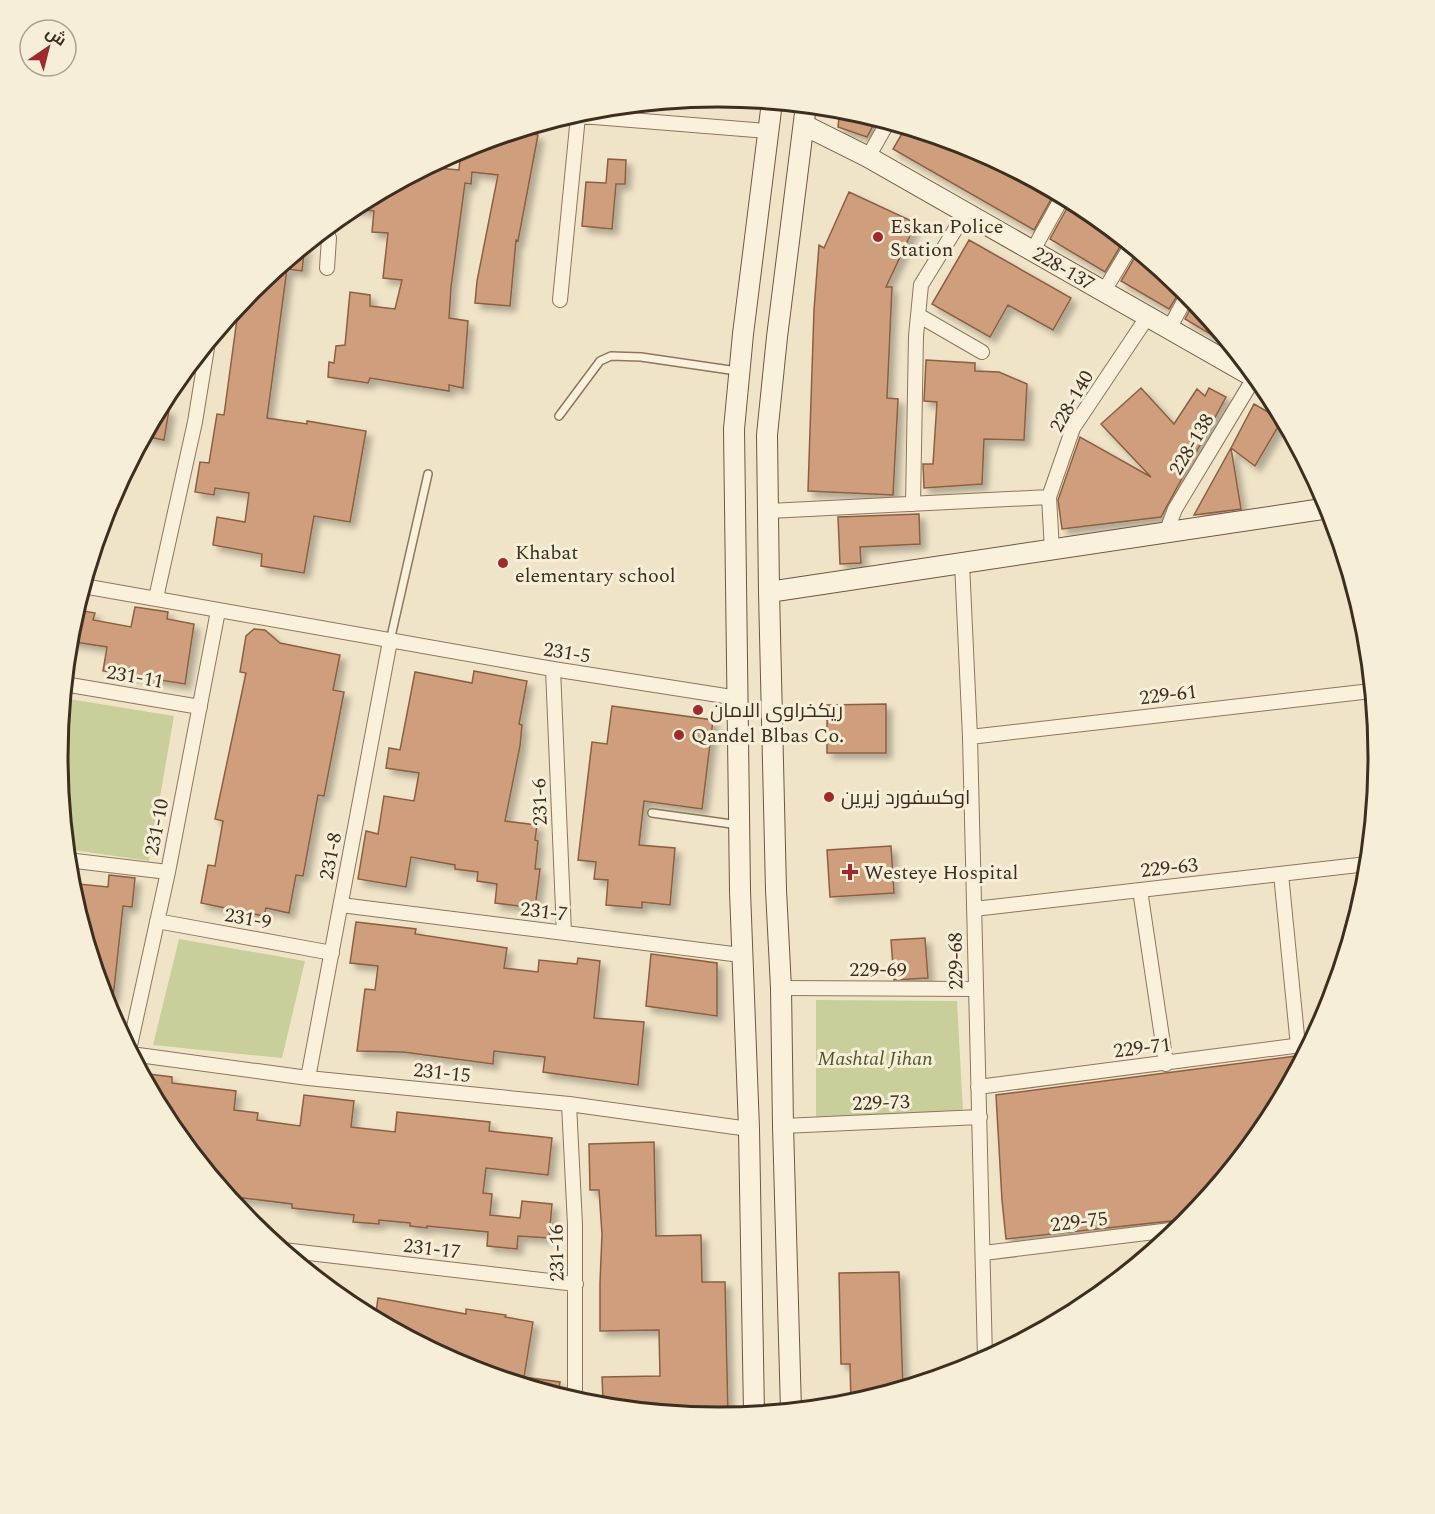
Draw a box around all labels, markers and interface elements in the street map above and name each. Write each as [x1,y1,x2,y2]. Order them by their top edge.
north arrow [18,18,78,78]
text: ش [41,21,71,52]
place label: Eskan Police Station [890,212,1004,265]
marker: Eskan Police Station [871,230,885,244]
street label: 228-137 [1027,239,1100,299]
street label: 228-140 [1042,365,1102,438]
street label: 228-138 [1162,408,1222,481]
place label: Khabat elementary school [515,538,676,591]
marker: Khabat elementary school [496,556,510,570]
street label: 231-5 [541,634,593,672]
street label: 231-11 [104,657,166,697]
street label: 229-61 [1138,677,1198,713]
place label: ريكخراوى الامان [710,696,843,726]
marker: ريكخراوى الامان [691,703,705,717]
place label: Qandel Blbas Co. [691,721,844,751]
marker: Qandel Blbas Co. [672,728,686,742]
street label: 231-6 [524,778,556,826]
place label: اوكسفورد زيرين [841,783,970,813]
marker: اوكسفورد زيرين [822,790,836,804]
street label: 231-10 [137,796,177,858]
street label: 231-8 [312,830,350,882]
street label: 229-63 [1139,850,1199,886]
place label: Westeye Hospital [864,858,1018,888]
marker: Westeye Hospital [841,863,859,881]
street label: 231-7 [518,894,569,930]
street label: 231-9 [222,900,274,938]
street label: 229-68 [941,932,971,990]
street label: 229-69 [849,955,907,985]
street label: 229-71 [1112,1030,1172,1066]
park label: Mashtal Jihan [817,1044,933,1074]
street label: 231-15 [412,1055,472,1091]
street label: 229-73 [852,1087,910,1119]
street label: 229-75 [1049,1204,1109,1240]
street label: 231-16 [542,1224,572,1282]
street label: 231-17 [402,1231,462,1267]

